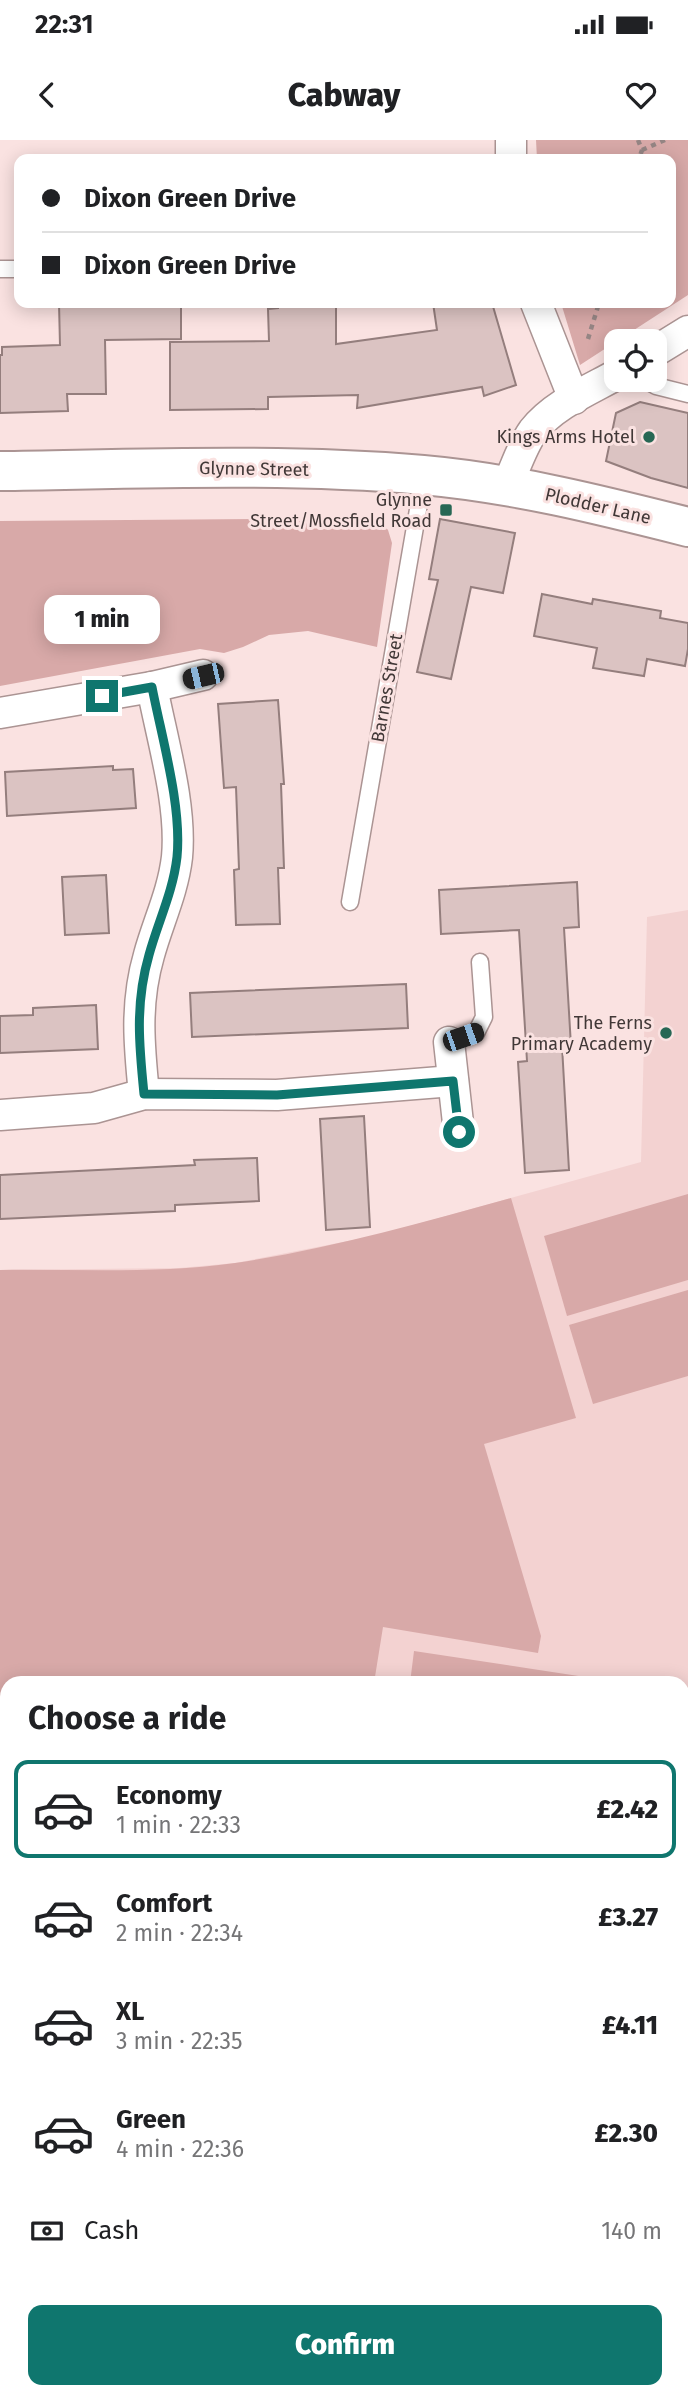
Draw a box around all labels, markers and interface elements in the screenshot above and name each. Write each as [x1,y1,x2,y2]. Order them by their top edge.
text: 22:31 [35,9,94,40]
icon: back [28,76,66,114]
text: Cabway [288,76,400,114]
icon: heart [622,76,660,114]
text: Dixon Green Drive [84,183,296,214]
text: Dixon Green Drive [84,250,296,281]
map controls [604,329,667,392]
button: locate [604,329,667,392]
place label: Kings Arms Hotel [496,426,635,448]
marker: Kings Arms Hotel [641,429,657,445]
street label: Glynne Street [199,457,310,481]
street label: Plodder Lane [543,483,653,529]
place label: Glynne Street/Mossfield Road [250,489,432,532]
marker: Glynne Street/Mossfield Road [438,502,454,518]
callout: 1 min [44,594,160,644]
text: 1 min [74,605,130,633]
street label: Barnes Street [367,631,407,744]
car [181,661,226,691]
route end [86,680,118,712]
place label: The Ferns Primary Academy [511,1012,652,1055]
car [440,1020,487,1054]
marker: The Ferns Primary Academy [658,1025,674,1041]
route start [443,1116,475,1148]
text: Choose a ride [28,1699,226,1737]
icon: car [32,1778,95,1841]
text: Economy [116,1780,222,1811]
text: £2.42 [596,1794,658,1825]
text: 1 min · 22:33 [116,1811,241,1839]
icon: car [32,1886,95,1949]
text: Comfort [116,1888,212,1919]
text: £3.27 [598,1902,658,1933]
text: 2 min · 22:34 [116,1919,243,1947]
icon: car [32,1994,95,2057]
text: XL [116,1996,144,2027]
text: £4.11 [602,2010,658,2041]
text: 3 min · 22:35 [116,2027,242,2055]
icon: car [32,2102,95,2165]
text: Green [116,2104,186,2135]
text: £2.30 [594,2118,658,2149]
text: 4 min · 22:36 [116,2135,244,2163]
icon: cash [28,2212,66,2250]
text: Cash [84,2215,140,2246]
text: 140 m [601,2217,662,2245]
button: Confirm [28,2305,662,2385]

